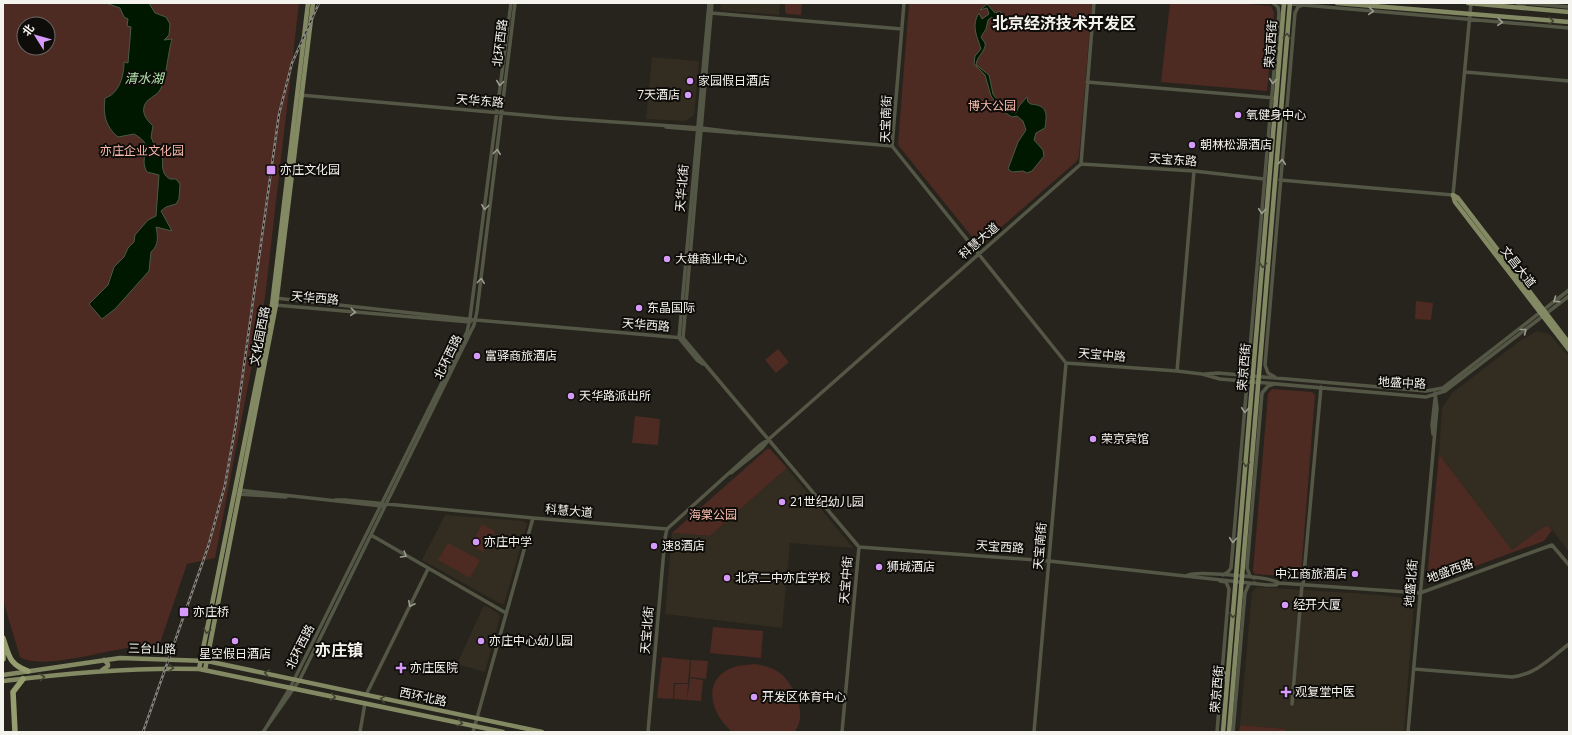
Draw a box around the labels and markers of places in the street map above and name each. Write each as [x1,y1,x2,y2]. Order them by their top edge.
place label: 家园假日酒店 [698,72,770,89]
marker: 家园假日酒店 [685,76,695,86]
place label: 7天酒店 [637,86,680,103]
marker: 7天酒店 [683,90,693,100]
place label: 氧健身中心 [1246,106,1306,123]
marker: 氧健身中心 [1233,110,1243,120]
place label: 朝林松源酒店 [1200,136,1272,153]
marker: 朝林松源酒店 [1187,140,1197,150]
place label: 亦庄文化园 [280,161,340,178]
marker: 亦庄文化园 [265,164,277,176]
place label: 大雄商业中心 [675,250,747,267]
marker: 大雄商业中心 [662,254,672,264]
place label: 东晶国际 [647,299,695,316]
marker: 东晶国际 [634,303,644,313]
place label: 富驿商旅酒店 [485,347,557,364]
marker: 富驿商旅酒店 [472,351,482,361]
place label: 天华路派出所 [579,387,651,404]
marker: 天华路派出所 [566,391,576,401]
place label: 荣京宾馆 [1101,430,1149,447]
marker: 荣京宾馆 [1088,434,1098,444]
place label: 21世纪幼儿园 [790,493,864,510]
marker: 21世纪幼儿园 [777,497,787,507]
place label: 亦庄中学 [484,533,532,550]
marker: 亦庄中学 [471,537,481,547]
place label: 速8酒店 [662,537,705,554]
marker: 速8酒店 [649,541,659,551]
place label: 狮城酒店 [887,558,935,575]
marker: 狮城酒店 [874,562,884,572]
place label: 中江商旅酒店 [1275,565,1347,582]
place label: 北京二中亦庄学校 [735,569,831,586]
marker: 中江商旅酒店 [1350,569,1360,579]
marker: 北京二中亦庄学校 [722,573,732,583]
place label: 经开大厦 [1293,596,1341,613]
marker: 经开大厦 [1280,600,1290,610]
place label: 亦庄桥 [193,603,229,620]
marker: 亦庄桥 [178,606,190,618]
place label: 亦庄中心幼儿园 [489,632,573,649]
marker: 星空假日酒店 [230,636,240,646]
marker: 亦庄中心幼儿园 [476,636,486,646]
place label: 星空假日酒店 [199,645,271,662]
place label: 亦庄医院 [410,659,458,676]
marker: 亦庄医院 [395,662,407,674]
place label: 观复堂中医 [1295,683,1355,700]
marker: 观复堂中医 [1280,686,1292,698]
place label: 开发区体育中心 [762,688,846,705]
marker: 开发区体育中心 [749,692,759,702]

